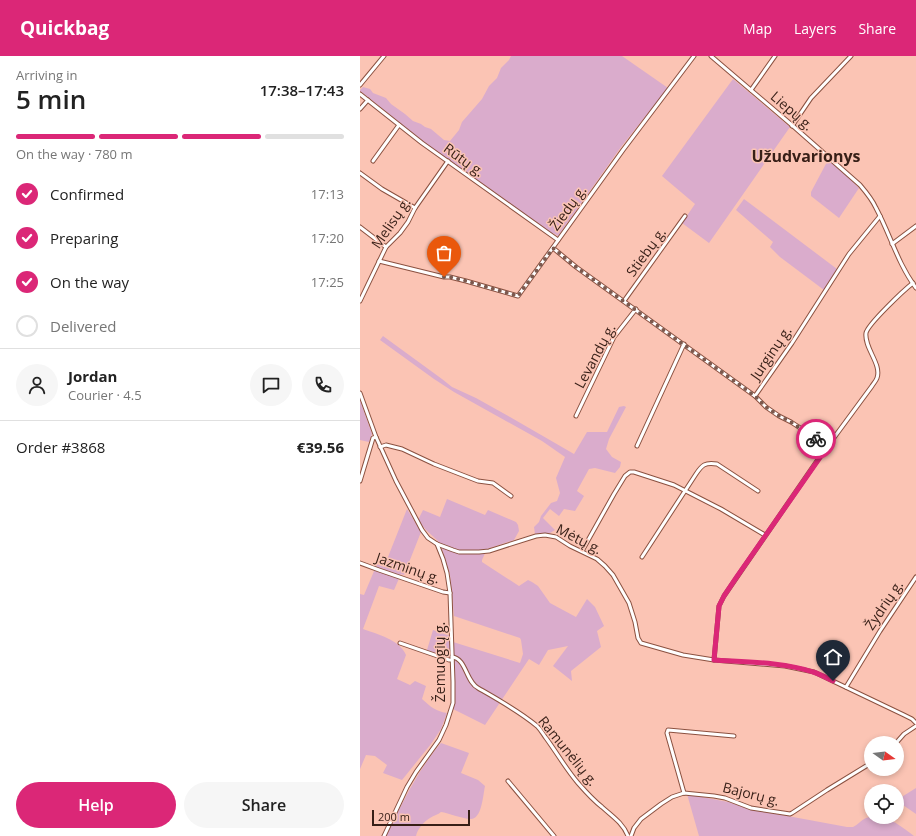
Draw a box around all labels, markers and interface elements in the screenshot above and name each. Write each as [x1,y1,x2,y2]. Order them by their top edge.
text: Quickbag [20,15,109,41]
text: Map [743,19,772,38]
text: Layers [794,19,836,38]
text: Share [858,19,896,38]
text: Arriving in [16,66,78,84]
text: 17:38–17:43 [260,80,344,100]
text: 5 min [16,81,86,117]
street label: Liepų g. [767,87,818,134]
street label: Rūtų g. [440,138,488,181]
text: On the way · 780 m [16,145,132,163]
district label: Užudvarionys [752,145,861,167]
street label: Žiedų g. [545,181,590,234]
icon: check [16,183,38,205]
text: Confirmed [50,184,124,204]
text: 17:13 [311,185,344,203]
street label: Melisų g. [367,193,415,252]
street label: Stiebų g. [621,223,670,280]
icon: check [16,227,38,249]
text: Preparing [50,228,118,248]
text: 17:20 [311,229,344,247]
pin [427,236,461,277]
icon: bag [433,242,455,264]
icon: check [16,271,38,293]
text: On the way [50,272,129,292]
text: 17:25 [311,273,344,291]
text: Delivered [50,316,117,336]
street label: Levandų g. [570,320,620,391]
street label: Jurginų g. [744,322,796,385]
button: person [16,364,58,406]
button: chat [250,364,292,406]
button: phone [302,364,344,406]
text: Jordan [68,366,117,386]
text: Courier · 4.5 [68,386,142,404]
courier [796,419,836,459]
icon: bike [805,428,827,450]
text: Order #3868 [16,437,105,457]
text: €39.56 [297,437,344,457]
street label: Mėtų g. [553,519,605,558]
street label: Jazminų g. [372,547,443,587]
street label: Žydrių g. [860,576,907,633]
street label: Žemuogių g. [430,622,449,702]
pin [816,640,850,681]
icon: home [822,646,844,668]
street label: Ramunėlių g. [534,712,603,790]
north arrow [864,736,904,776]
map controls [864,736,904,824]
street label: Bajorų g. [721,777,782,810]
button: Help [16,782,176,828]
button: Share [184,782,344,828]
button: locate [864,784,904,824]
scale bar [372,808,470,827]
text: 200 m [378,809,410,824]

